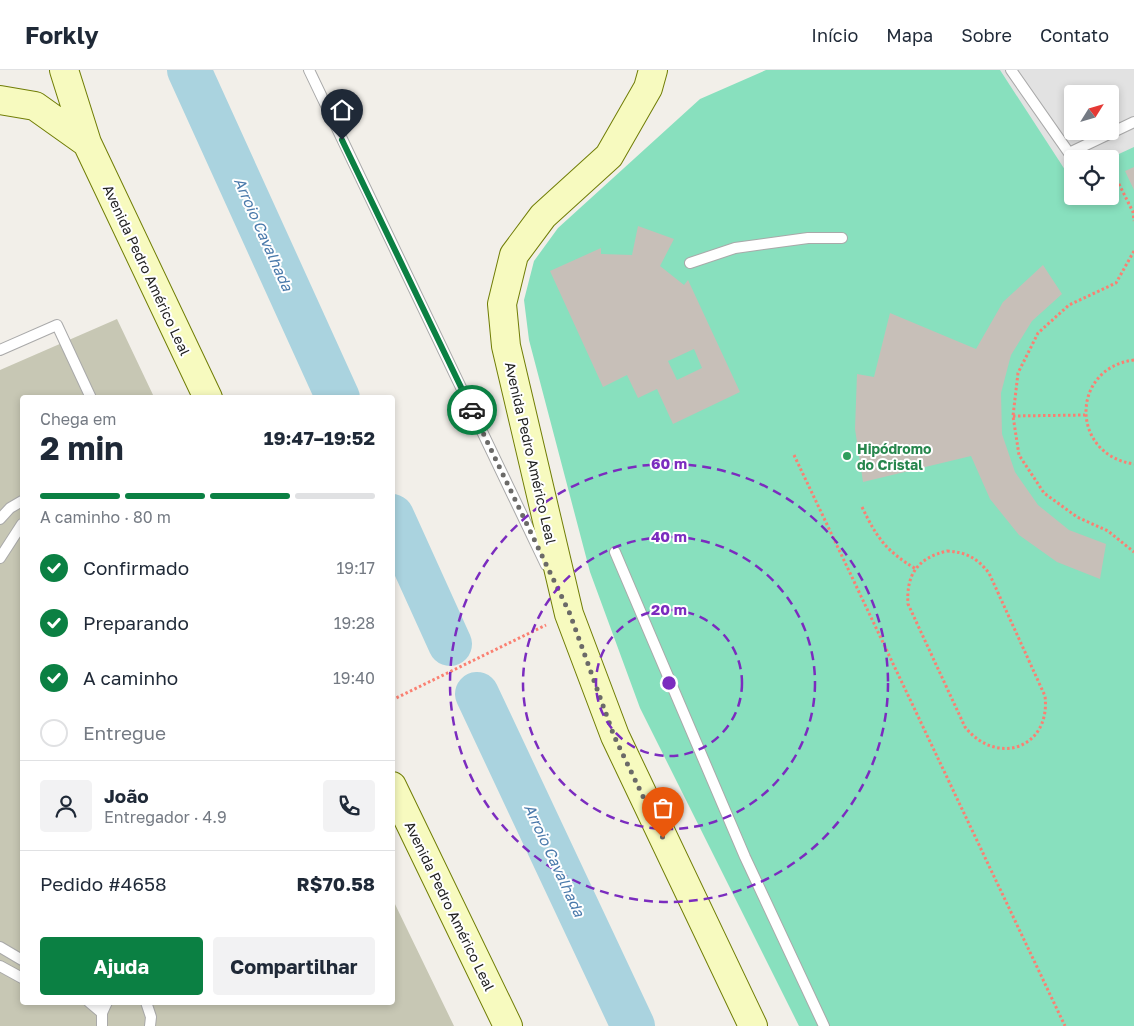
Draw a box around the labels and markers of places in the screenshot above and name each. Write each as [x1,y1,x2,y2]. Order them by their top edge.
pin [321,89,363,140]
place label: Hipódromo do Cristal [857,440,931,473]
marker: Hipódromo do Cristal [841,450,853,462]
centre of rings [660,674,678,692]
pin [642,787,684,838]

